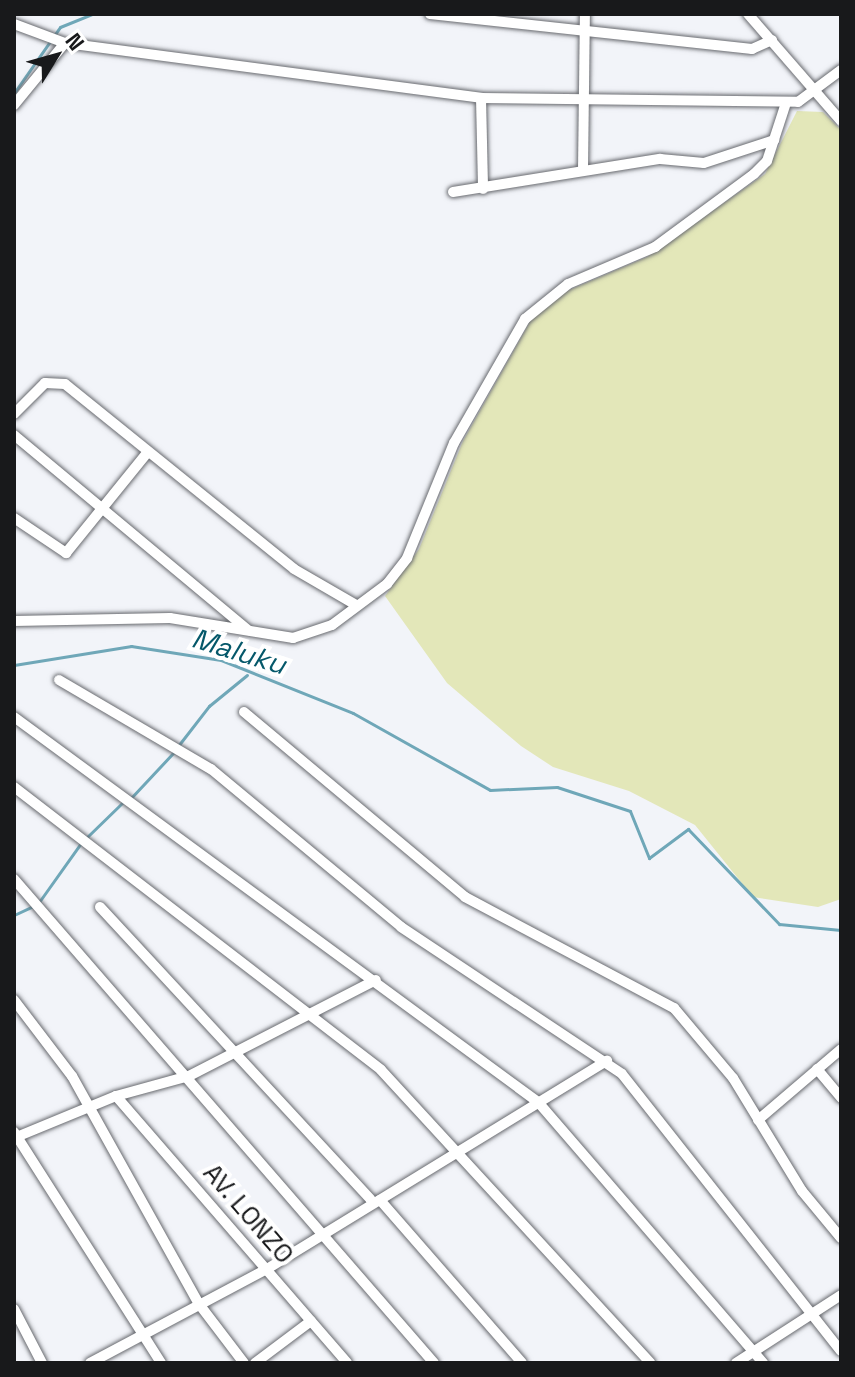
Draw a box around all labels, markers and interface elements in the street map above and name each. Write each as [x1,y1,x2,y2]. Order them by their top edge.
north arrow [16,16,96,96]
text: N [60,27,91,56]
water label: Maluku [188,621,290,681]
street label: AV. LONZO [196,1157,300,1271]

